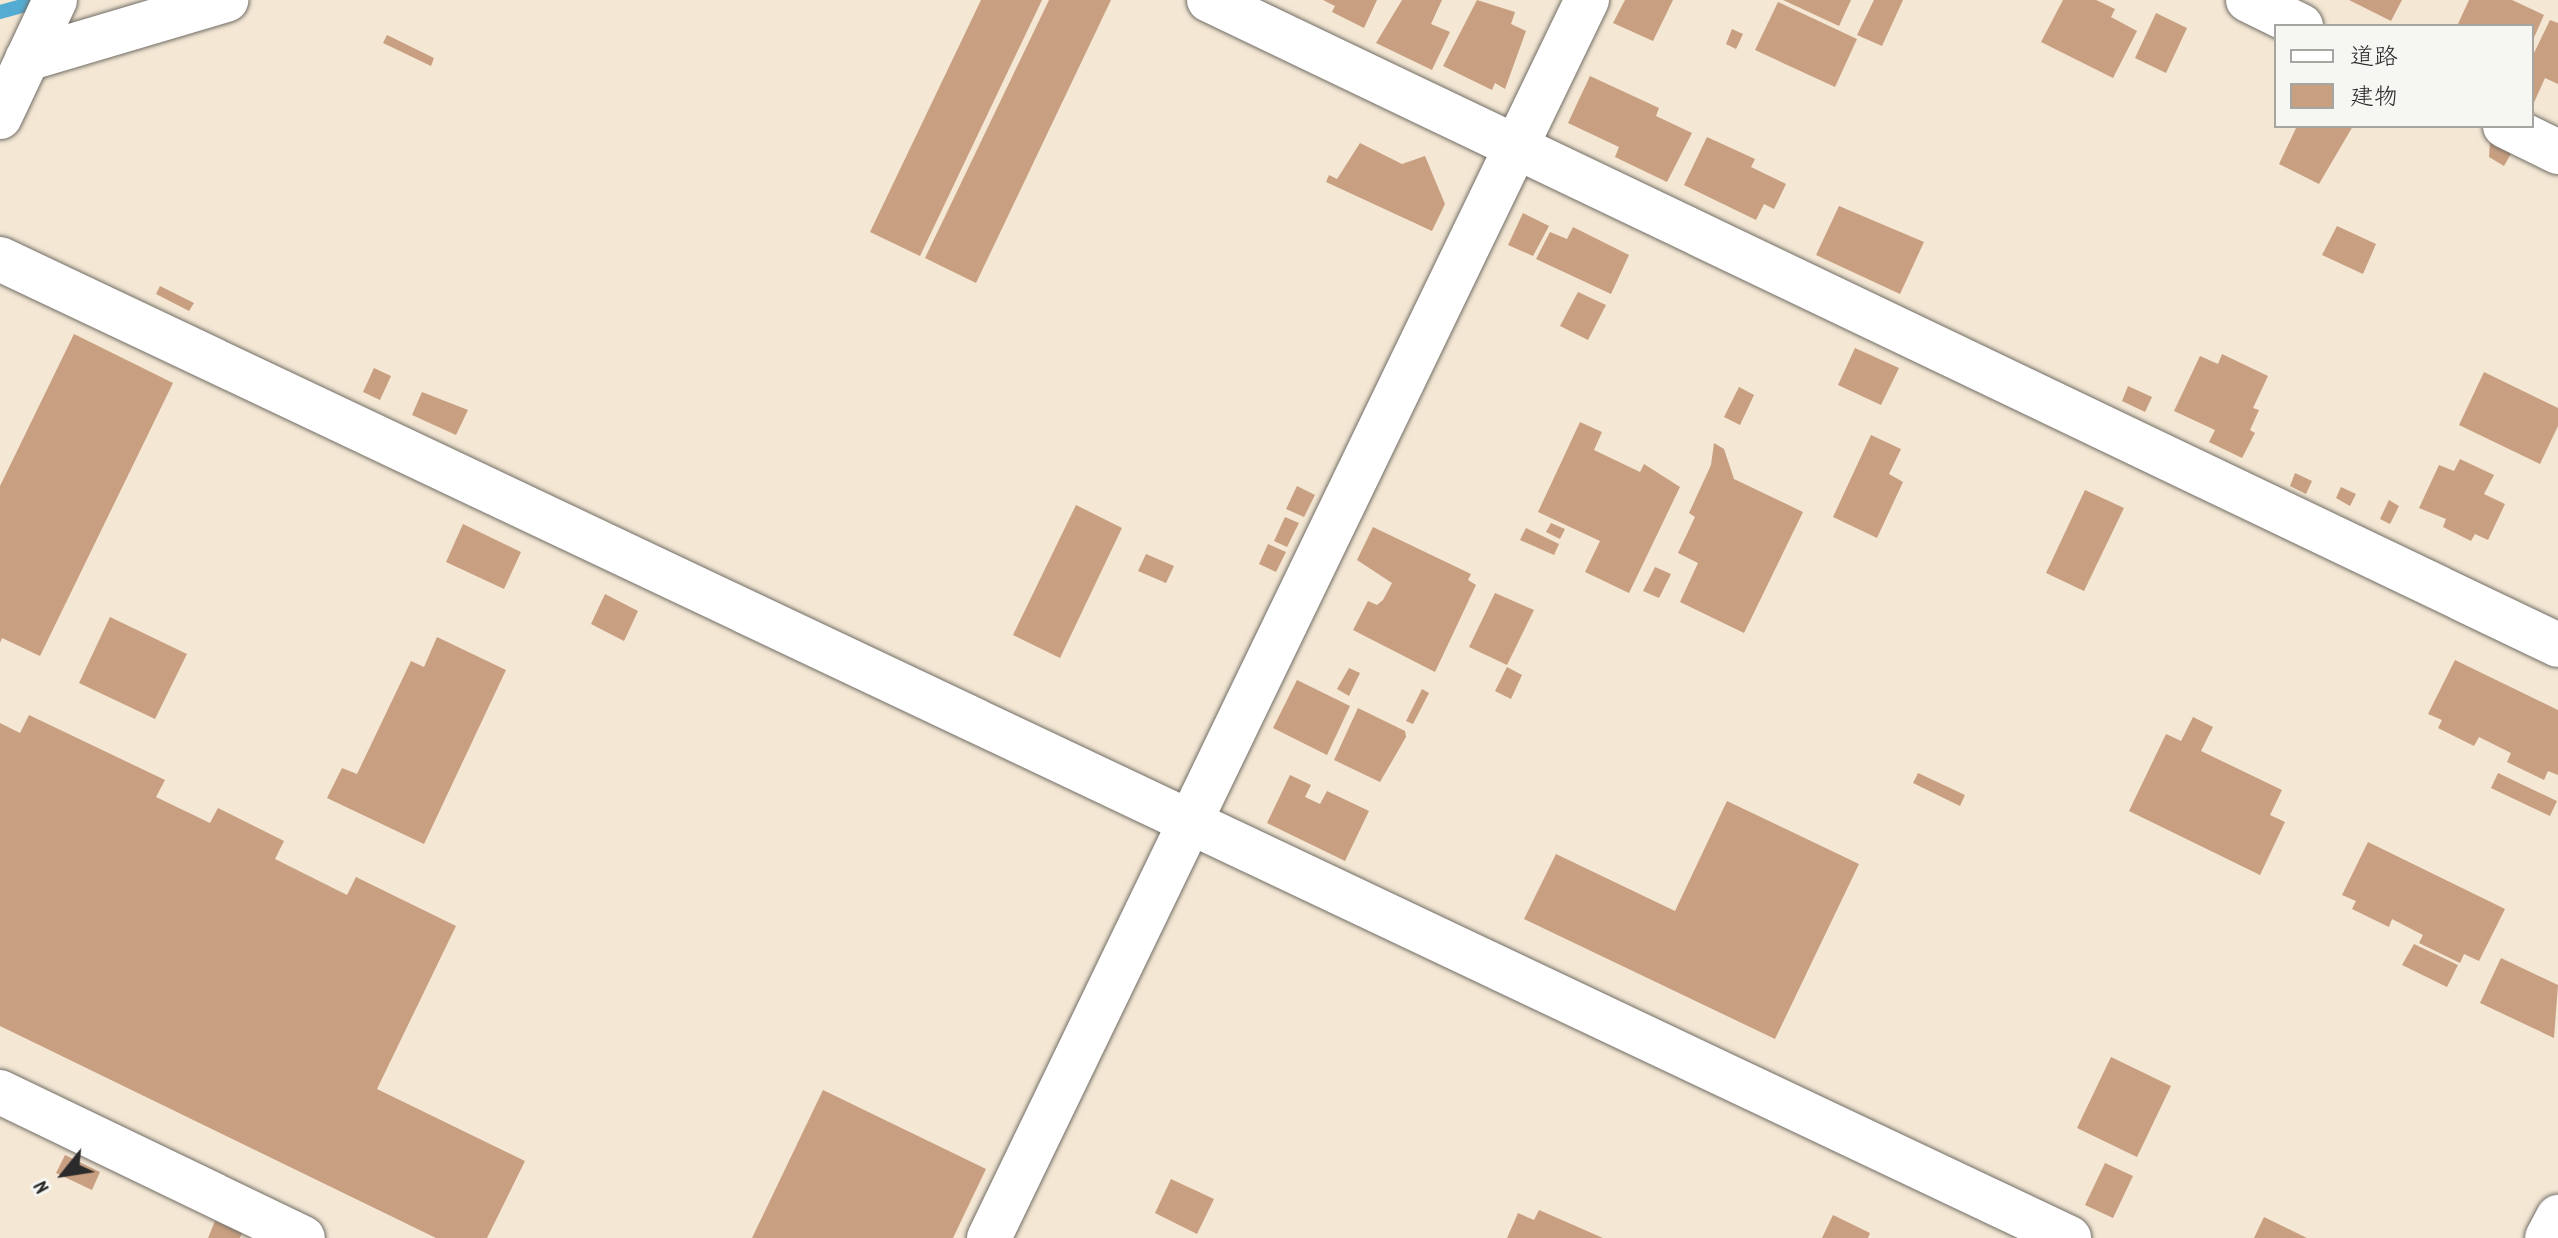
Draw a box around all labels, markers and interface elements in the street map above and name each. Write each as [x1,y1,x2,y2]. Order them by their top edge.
legend [2274,24,2534,128]
text: 道路 [2350,42,2398,76]
text: 建物 [2350,82,2398,116]
north arrow [24,1134,104,1214]
text: N [27,1174,59,1199]

